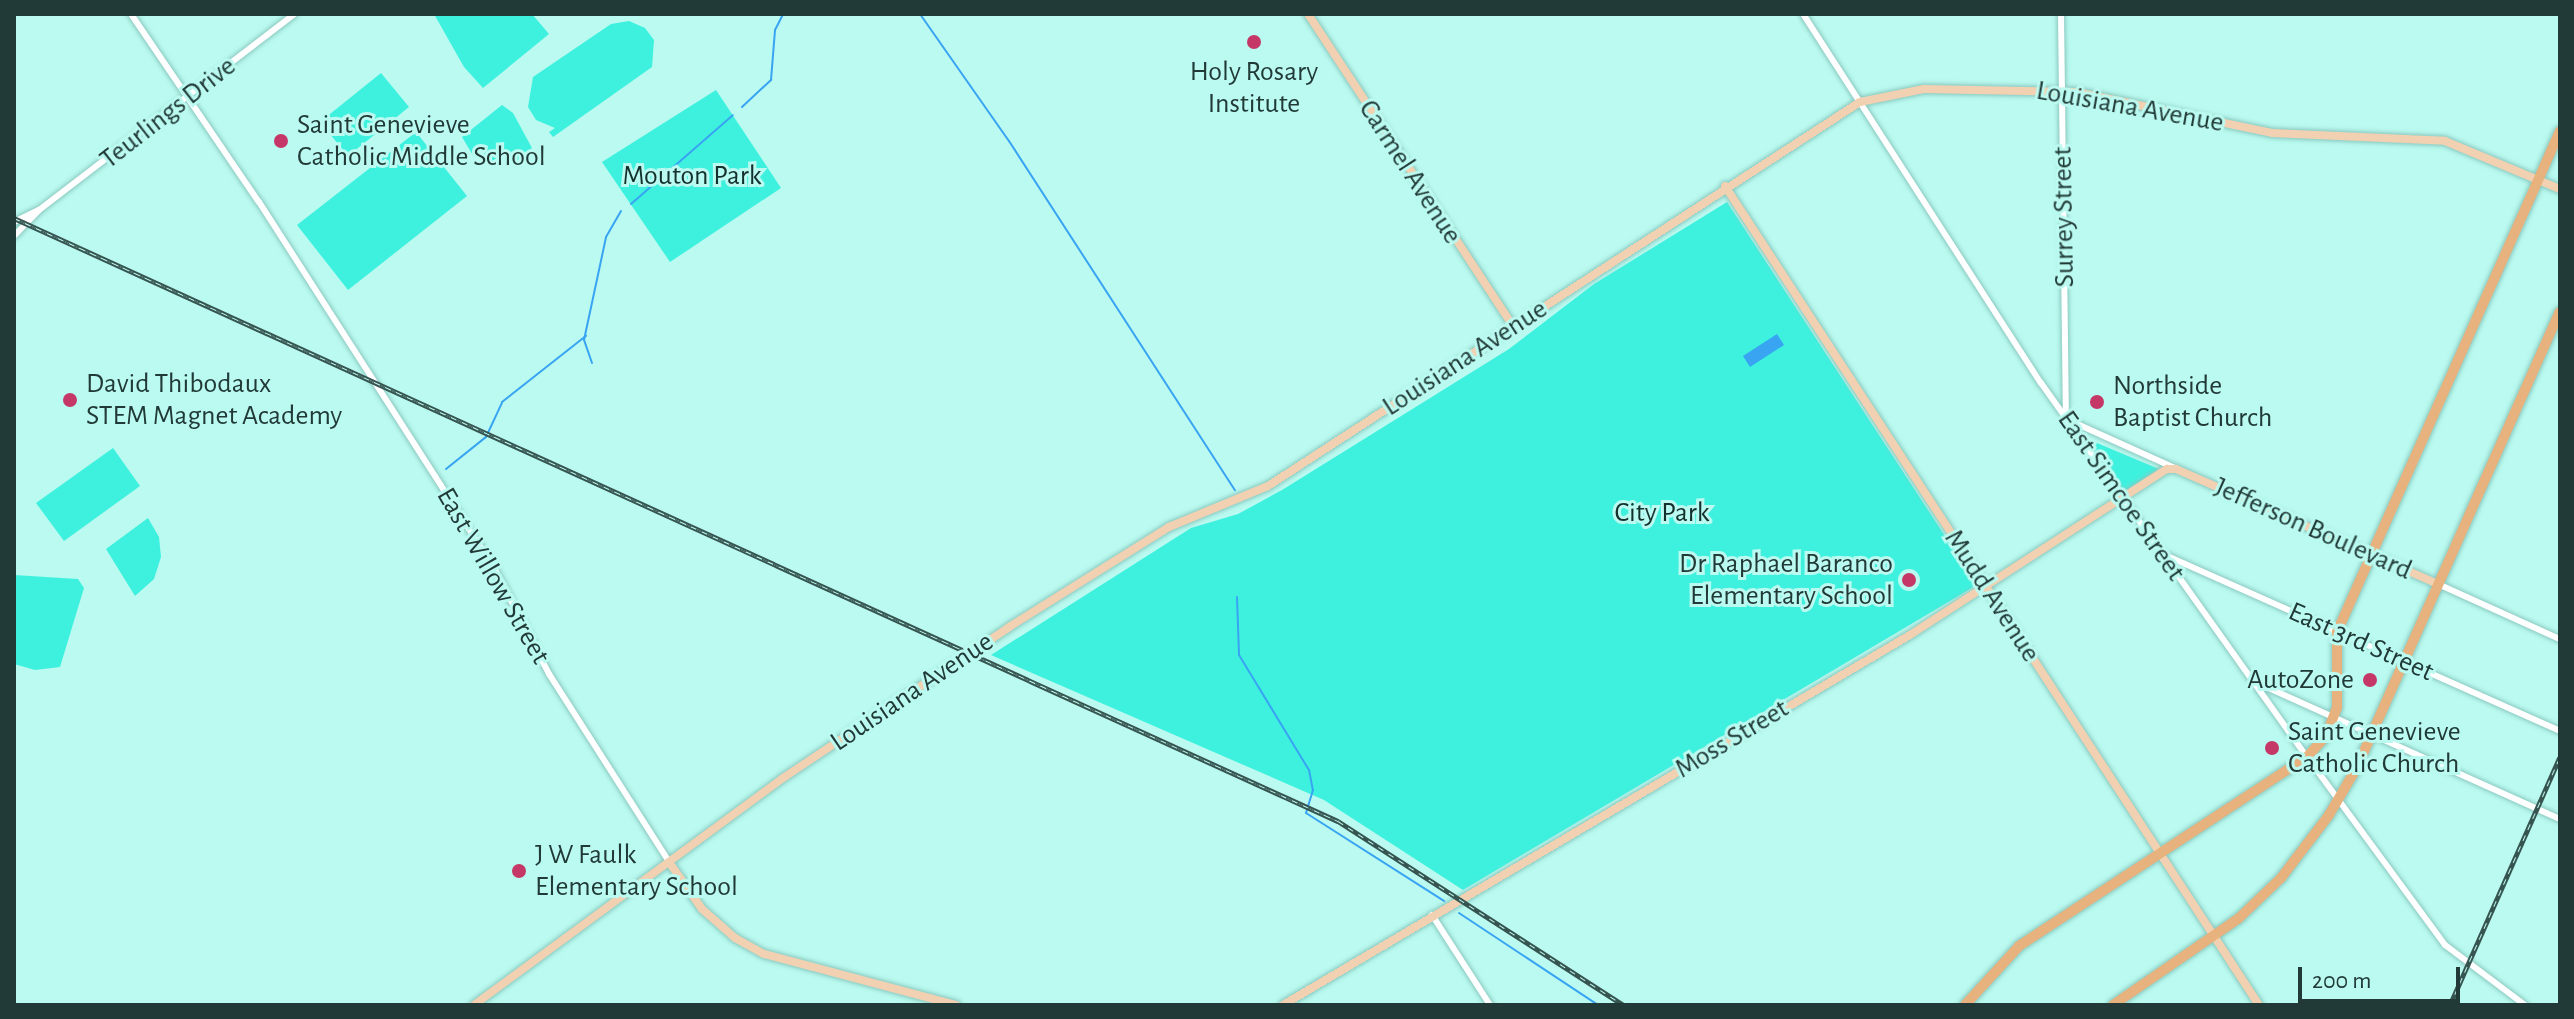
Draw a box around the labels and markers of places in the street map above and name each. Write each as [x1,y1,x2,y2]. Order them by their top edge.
marker: Holy Rosary Institute [1245,33,1263,51]
place label: Holy Rosary Institute [1190,55,1318,121]
place label: Saint Genevieve Catholic Middle School [297,108,546,174]
marker: Saint Genevieve Catholic Middle School [272,132,290,150]
place label: David Thibodaux STEM Magnet Academy [86,367,342,433]
place label: Northside Baptist Church [2113,369,2272,435]
marker: David Thibodaux STEM Magnet Academy [61,391,79,409]
marker: Northside Baptist Church [2088,393,2106,411]
place label: Dr Raphael Baranco Elementary School [1679,547,1893,613]
marker: Dr Raphael Baranco Elementary School [1900,571,1918,589]
place label: AutoZone [2247,663,2354,697]
marker: AutoZone [2361,671,2379,689]
place label: Saint Genevieve Catholic Church [2288,715,2461,781]
marker: Saint Genevieve Catholic Church [2263,739,2281,757]
place label: J W Faulk Elementary School [535,838,738,904]
marker: J W Faulk Elementary School [510,862,528,880]

